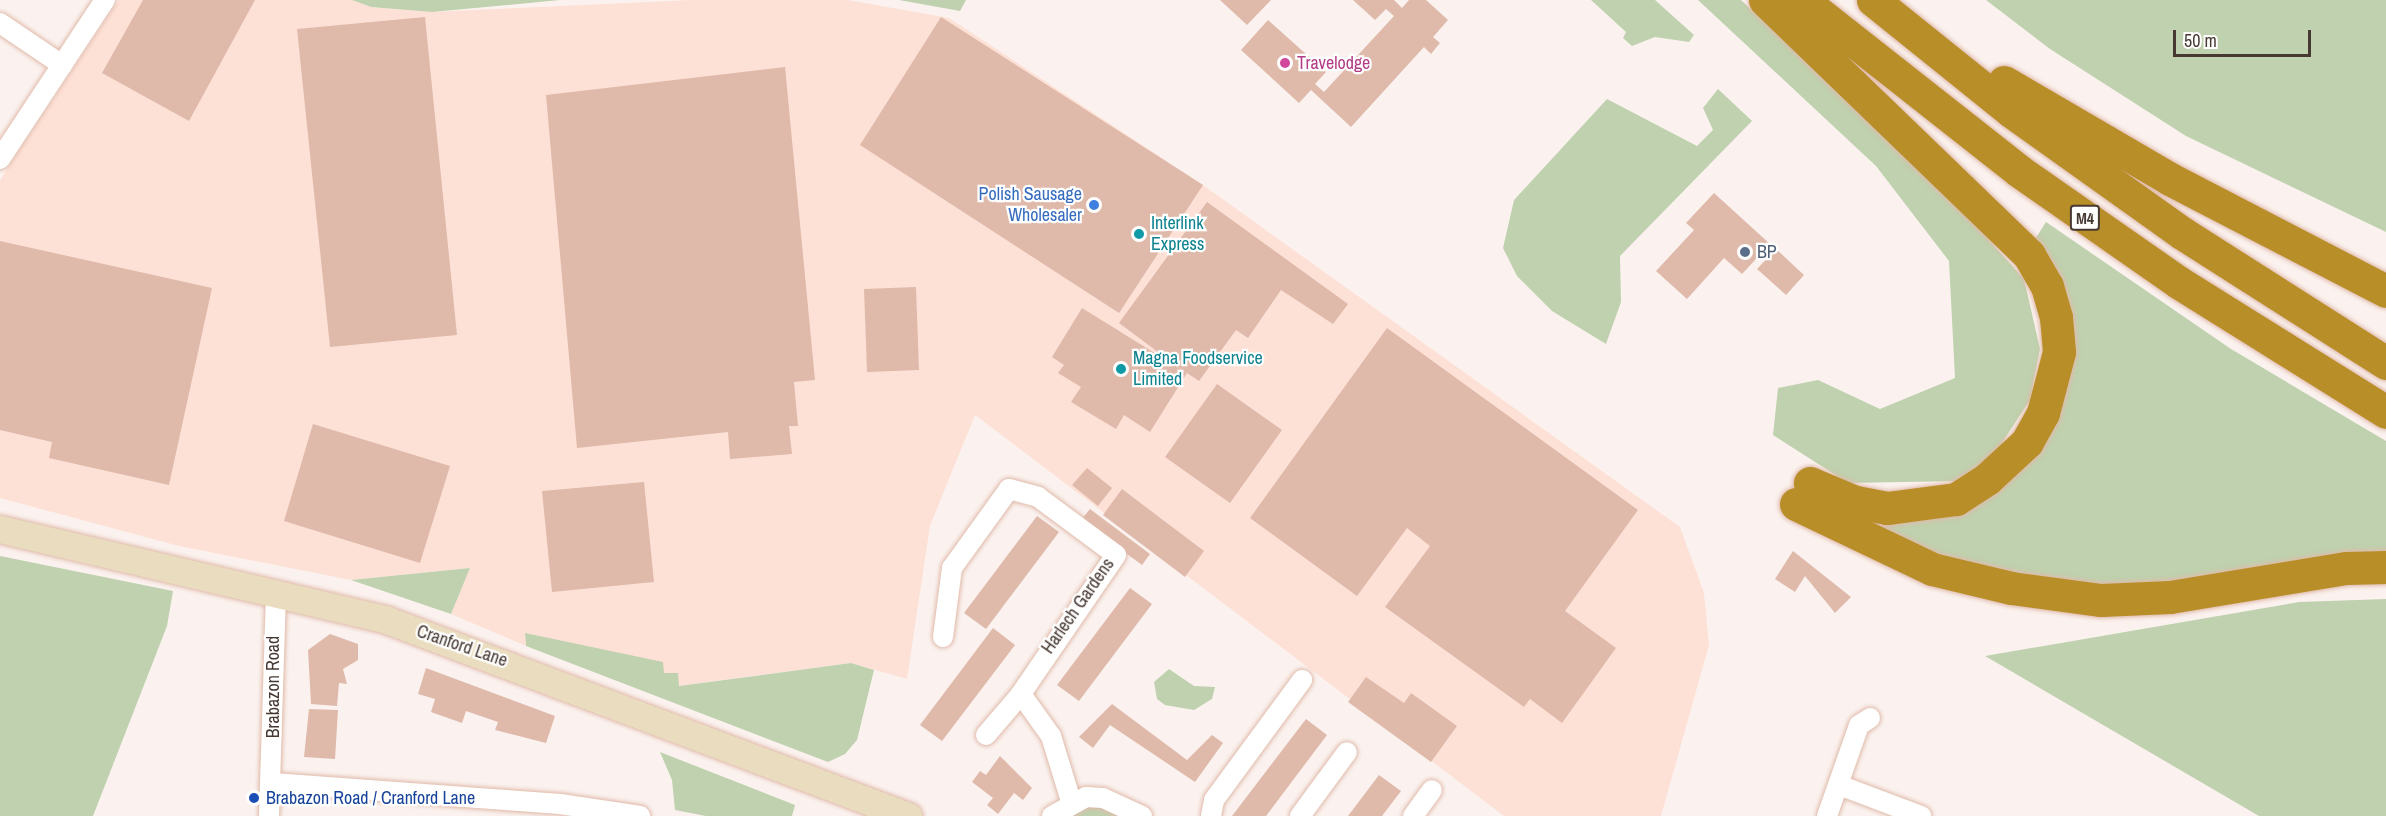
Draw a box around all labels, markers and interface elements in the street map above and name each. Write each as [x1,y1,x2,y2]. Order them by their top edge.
scale bar [2176,18,2314,56]
text: 50 m [2184,28,2217,53]
place label: Travelodge [1297,52,1370,74]
marker: Travelodge [1278,56,1292,70]
place label: Polish Sausage Wholesaler [979,184,1082,226]
marker: Polish Sausage Wholesaler [1087,198,1101,212]
road number: M4 [2068,205,2102,231]
place label: Interlink Express [1151,213,1204,256]
marker: Interlink Express [1132,227,1146,241]
place label: BP [1757,241,1777,263]
marker: BP [1738,245,1752,259]
place label: Magna Foodservice Limited [1133,348,1263,391]
marker: Magna Foodservice Limited [1114,362,1128,376]
street label: Harlech Gardens [1037,554,1119,658]
street label: Cranford Lane [414,620,510,672]
street label: Brabazon Road [262,636,284,738]
place label: Brabazon Road / Cranford Lane [266,787,475,809]
marker: Brabazon Road / Cranford Lane [247,791,261,805]

